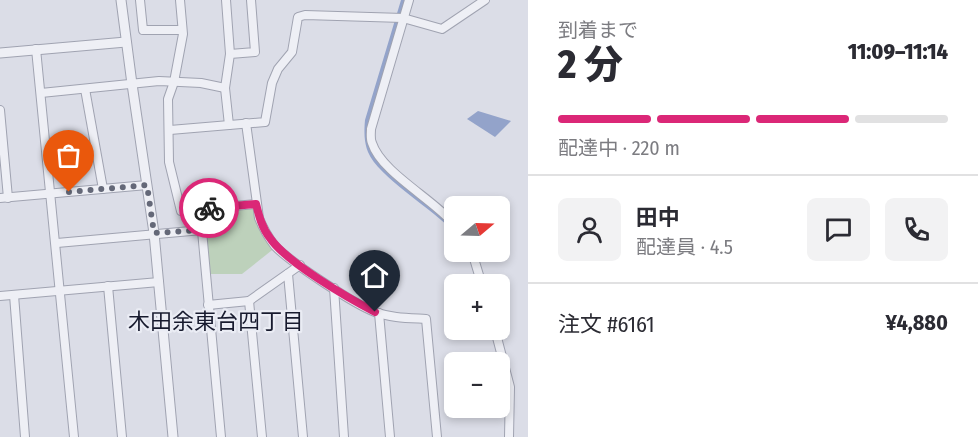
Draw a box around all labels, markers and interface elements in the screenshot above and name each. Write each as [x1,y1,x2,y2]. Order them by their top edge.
text: 到着まで [558,18,638,42]
text: 11:09–11:14 [848,38,948,65]
text: 2 分 [558,42,623,88]
pin [43,130,94,192]
text: 配達中 · 220 m [558,136,680,160]
icon: bag [52,139,85,172]
courier [179,178,239,238]
icon: bike [193,192,226,225]
north arrow [444,196,510,262]
map controls [444,196,510,418]
button: person [558,198,621,261]
button: chat [807,198,870,261]
button: phone [885,198,948,261]
text: 田中 [636,204,680,231]
text: 配達員 · 4.5 [636,235,733,259]
pin [349,250,400,312]
icon: home [358,259,391,292]
button: + [444,274,510,340]
district label: 木田余東台四丁目 [128,308,304,335]
text: ¥4,880 [886,309,948,336]
text: 注文 #6161 [558,311,655,338]
button: − [444,352,510,418]

